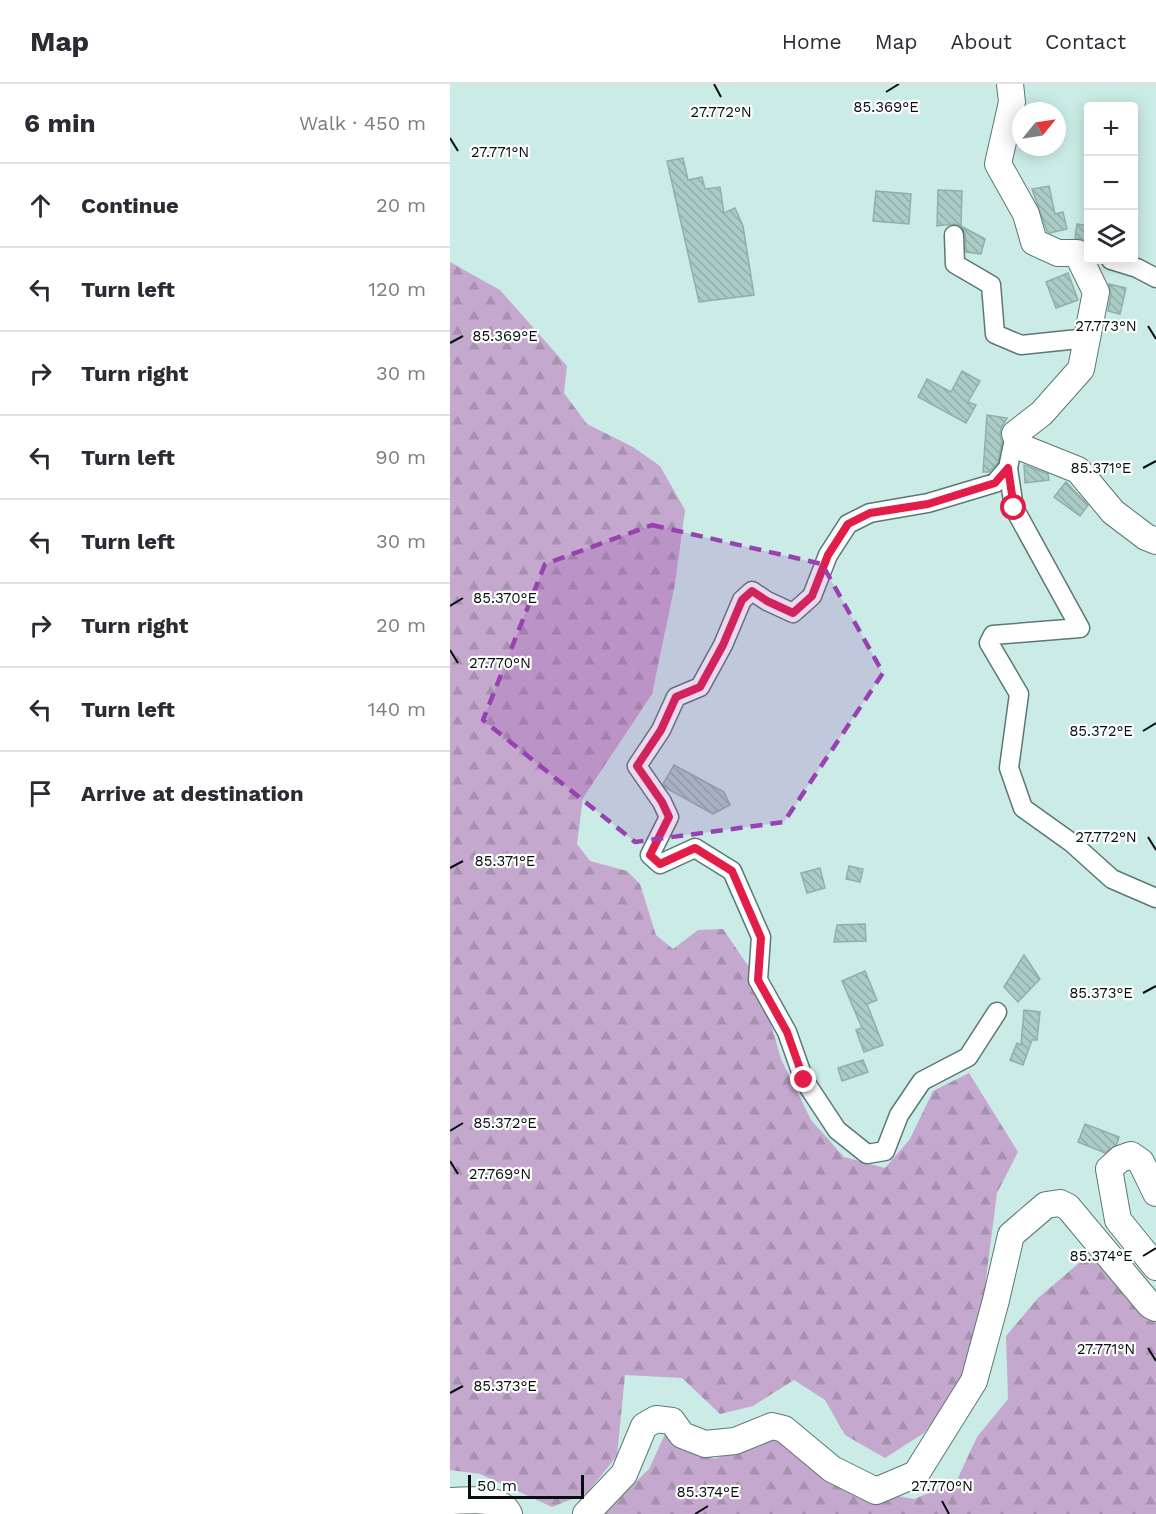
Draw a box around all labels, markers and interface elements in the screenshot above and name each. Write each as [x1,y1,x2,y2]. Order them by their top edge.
text: Map [30,25,89,58]
text: Home [782,29,842,54]
text: Map [875,29,918,54]
text: About [951,29,1012,54]
text: Contact [1045,29,1126,54]
text: 85.369°E [853,98,919,116]
north arrow [1012,102,1066,156]
map controls [1084,102,1138,264]
button: + [1084,102,1138,156]
text: 27.772°N [690,103,752,121]
text: 6 min [24,108,96,138]
text: Walk · 450 m [299,111,426,135]
text: 27.771°N [471,143,529,161]
button: − [1084,156,1138,210]
icon: ahead [24,189,57,222]
text: Continue [81,193,179,218]
text: 20 m [376,193,426,217]
button: layers [1084,210,1138,264]
icon: left [24,273,57,306]
text: Turn left [81,277,175,302]
text: 120 m [368,277,426,301]
text: 27.773°N [1075,317,1137,335]
text: 85.369°E [472,327,538,345]
icon: right [24,357,57,390]
text: Turn right [81,361,188,386]
text: 30 m [376,361,426,385]
icon: left [24,441,57,474]
text: Turn left [81,445,175,470]
text: 90 m [375,445,426,469]
text: 85.371°E [1071,459,1131,477]
route start [1000,494,1026,520]
icon: left [24,525,57,558]
text: Turn left [81,529,175,554]
text: 30 m [376,529,426,553]
text: 85.370°E [473,589,537,607]
icon: right [24,609,57,642]
text: Turn right [81,613,188,638]
text: 20 m [376,613,426,637]
text: 27.770°N [469,654,531,672]
icon: left [24,693,57,726]
text: Turn left [81,697,175,722]
text: 140 m [368,697,426,721]
text: 85.372°E [1069,722,1133,740]
icon: arrive [24,777,57,810]
text: Arrive at destination [81,781,304,806]
text: 27.772°N [1075,828,1137,846]
text: 85.371°E [475,852,535,870]
text: 85.373°E [1069,984,1133,1002]
route end [790,1066,816,1092]
text: 85.372°E [473,1114,537,1132]
text: 27.769°N [469,1165,531,1183]
text: 85.374°E [1069,1247,1133,1265]
text: 27.771°N [1077,1340,1135,1358]
text: 85.373°E [473,1377,537,1395]
scale bar [468,1472,584,1500]
text: 50 m [477,1476,517,1495]
text: 27.770°N [911,1477,973,1495]
text: 85.374°E [676,1483,740,1501]

